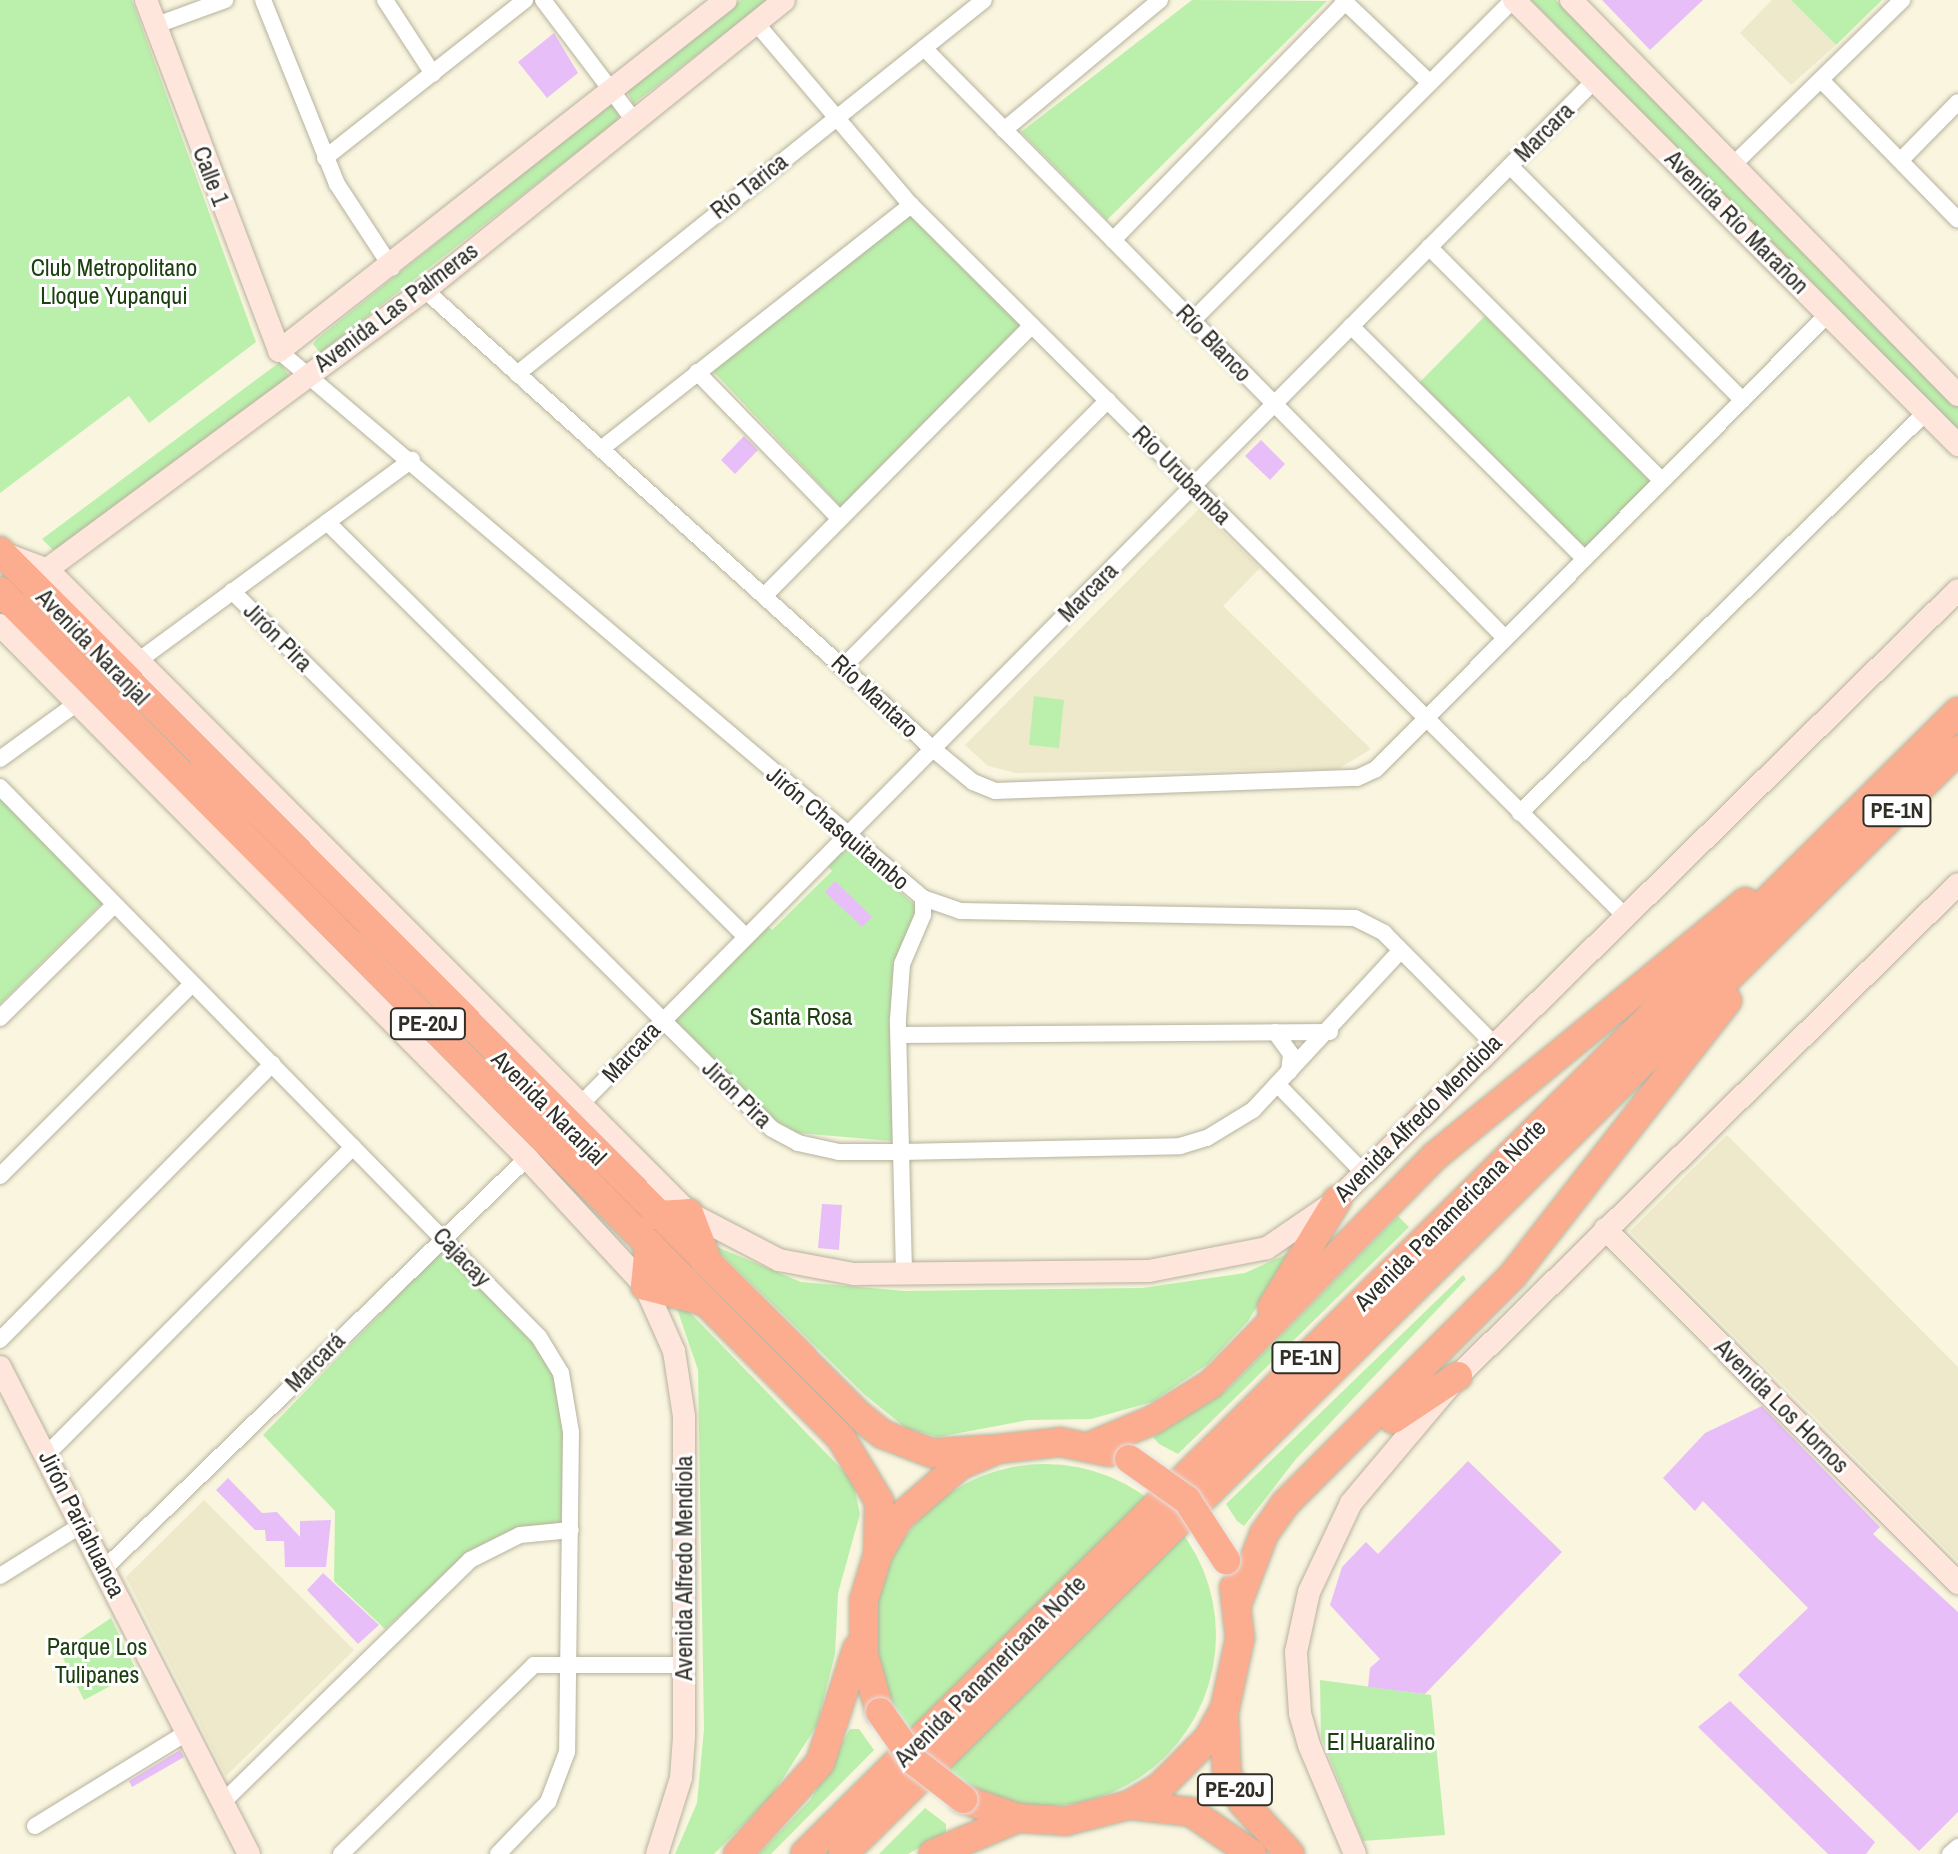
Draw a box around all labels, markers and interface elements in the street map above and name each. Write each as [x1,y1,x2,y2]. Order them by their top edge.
street label: Marcara [1508,96,1580,168]
street label: Calle 1 [187,142,235,210]
street label: Avenida Río Marañon [1659,144,1815,300]
street label: Río Tarica [705,147,793,225]
street label: Avenida Las Palmeras [308,236,484,378]
park label: Club Metropolitano Lloque Yupanqui [31,254,197,310]
street label: Río Blanco [1170,298,1258,388]
street label: Río Urubamba [1127,420,1237,530]
street label: Marcara [1052,556,1124,628]
street label: Avenida Naranjal [30,583,156,711]
street label: Jirón Pira [238,597,318,677]
street label: Río Mantaro [826,649,924,743]
street label: Jirón Chasquitambo [761,760,915,896]
road number: PE-1N [1861,793,1933,829]
park label: Santa Rosa [750,1003,852,1031]
road number: PE-20J [388,1006,468,1042]
street label: Marcara [596,1016,666,1088]
street label: Avenida Alfredo Mendiola [1328,1028,1508,1208]
street label: Avenida Naranjal [486,1045,612,1171]
street label: Jirón Pira [696,1054,778,1134]
street label: Avenida Panamericana Norte [1348,1113,1552,1317]
street label: Cajacay [427,1221,497,1293]
street label: Marcará [279,1326,351,1398]
street label: Avenida Los Hornos [1709,1333,1855,1479]
road number: PE-1N [1270,1340,1342,1376]
street label: Jirón Pariahuanca [33,1446,131,1602]
street label: Avenida Alfredo Mendiola [670,1455,698,1681]
street label: Avenida Panamericana Norte [888,1569,1092,1773]
park label: Parque Los Tulipanes [47,1633,147,1689]
park label: El Huaralino [1327,1728,1435,1756]
road number: PE-20J [1195,1772,1275,1808]

